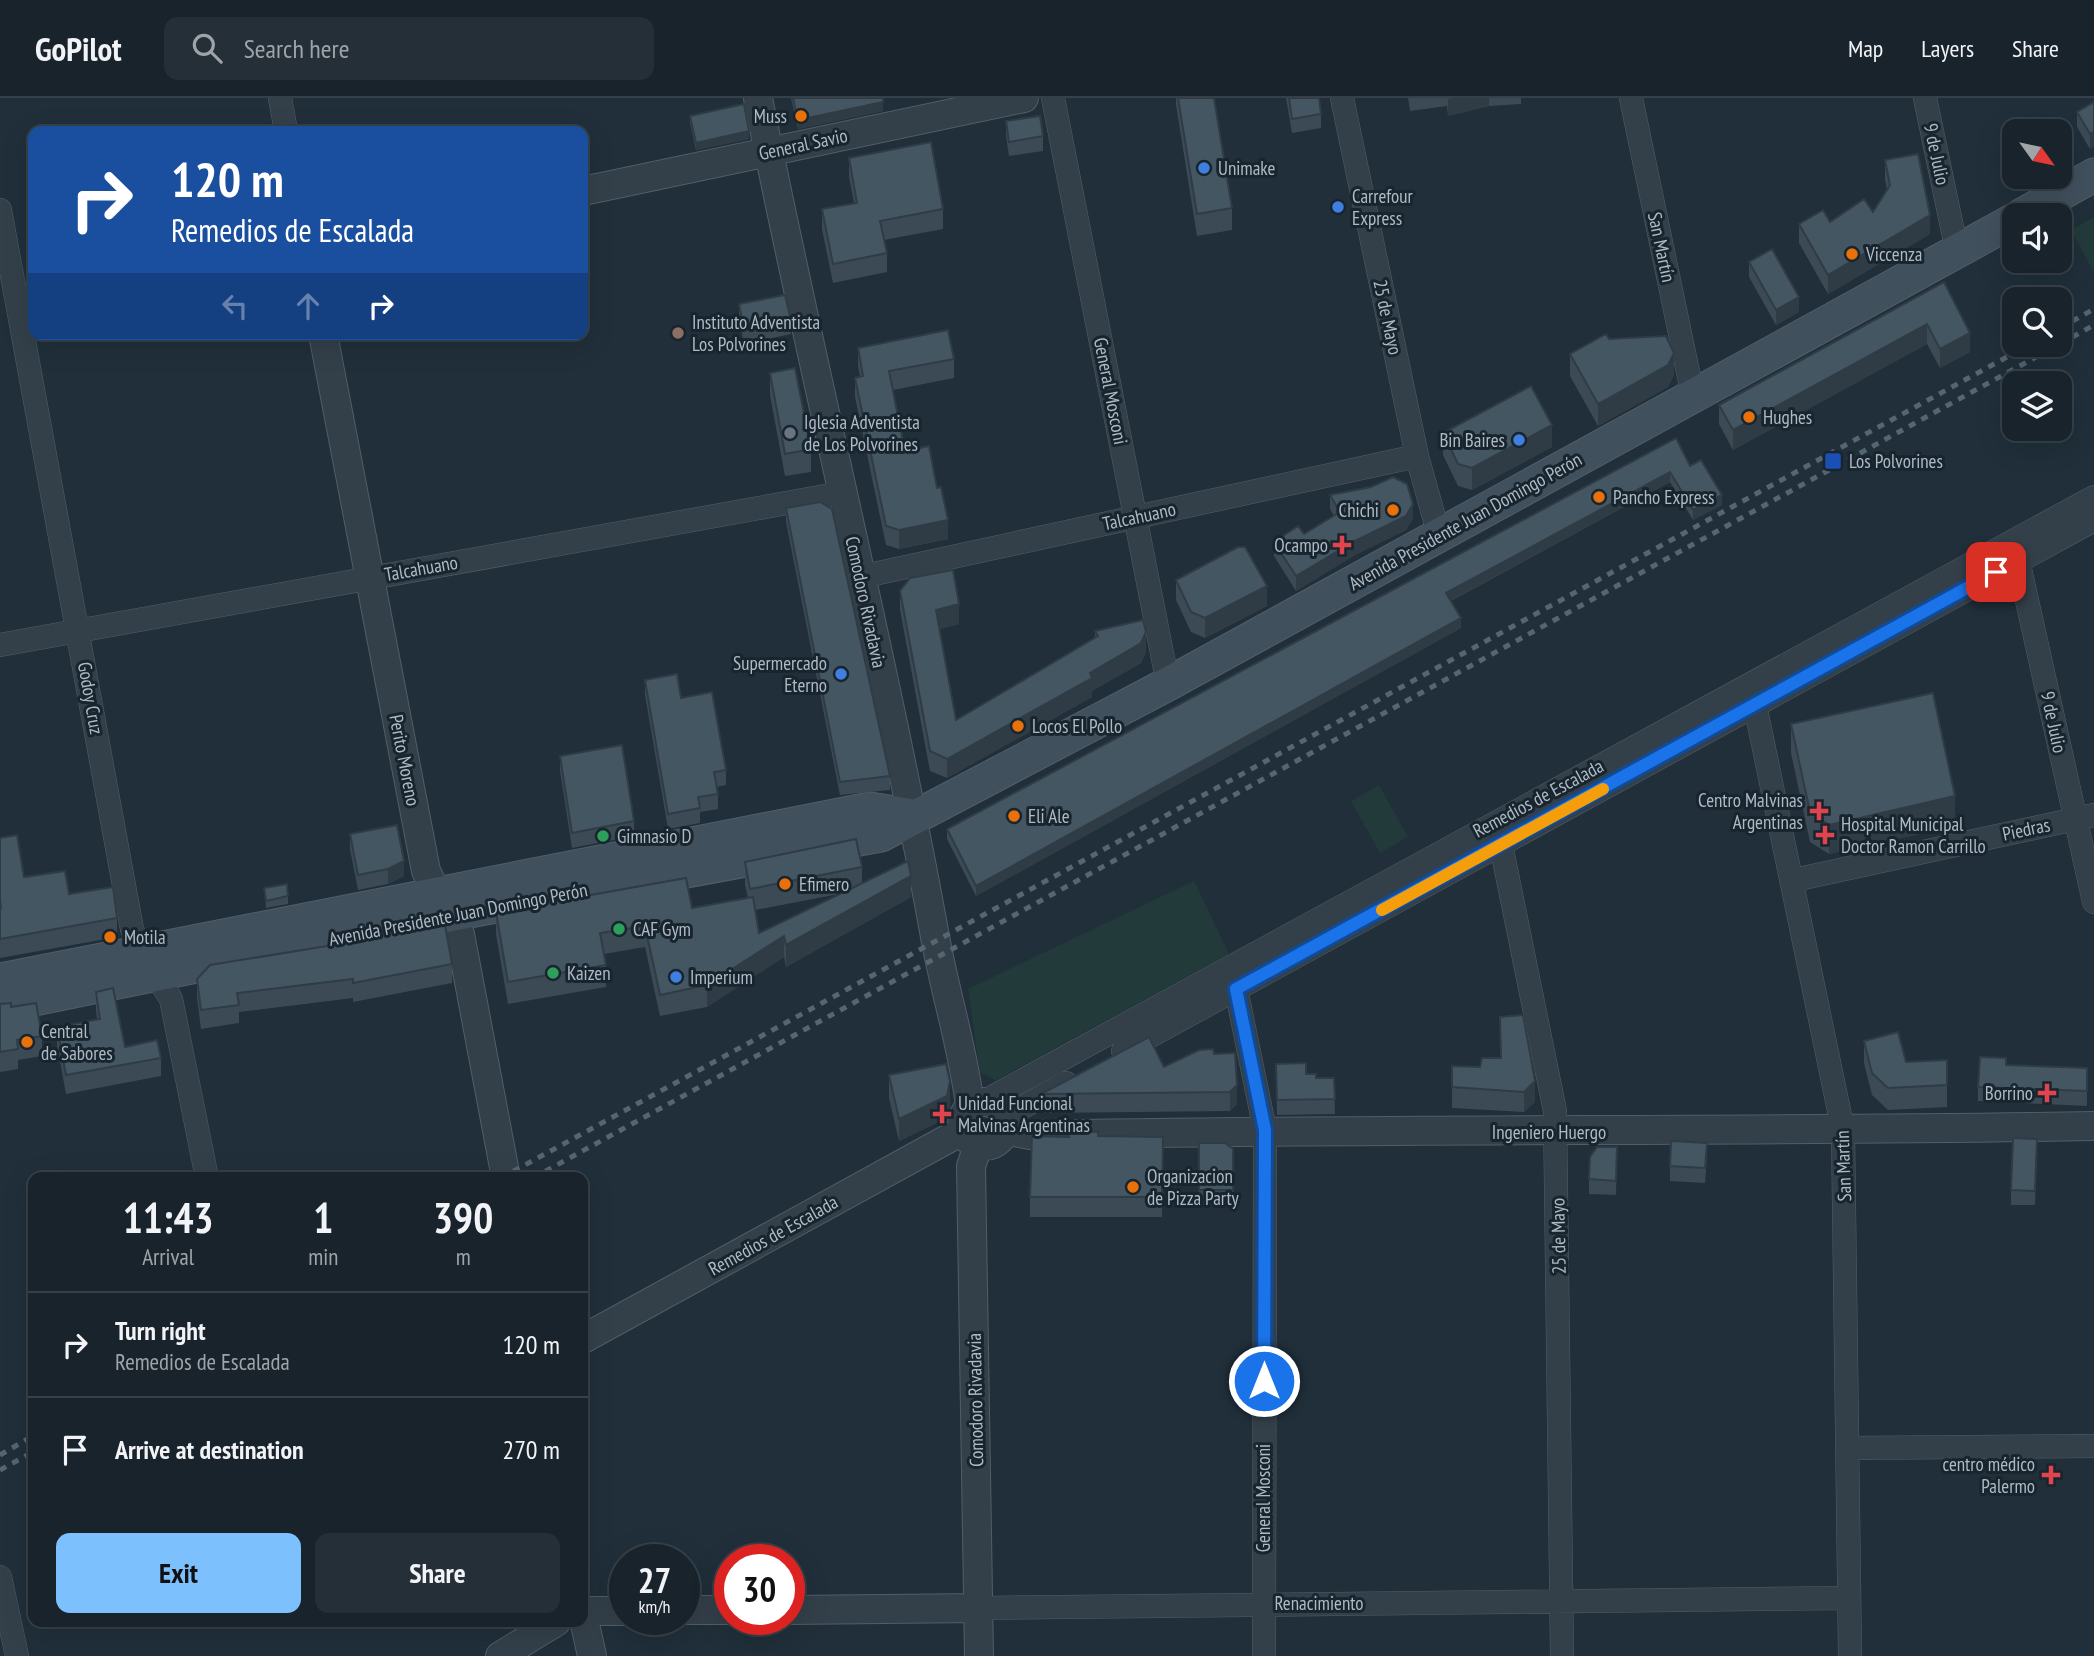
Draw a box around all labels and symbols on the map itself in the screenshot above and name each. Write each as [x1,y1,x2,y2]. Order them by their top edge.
place label: Muss [754,104,787,128]
marker: Muss [793,108,809,124]
north arrow [2002,119,2072,189]
street label: 9 de Julio [1919,121,1955,187]
street label: General Savio [756,123,850,165]
place label: Unimake [1218,156,1276,180]
marker: Unimake [1196,160,1212,176]
place label: Carrefour Express [1352,184,1413,230]
marker: Carrefour Express [1330,199,1346,215]
street label: San Martín [1643,210,1681,284]
place label: Viccenza [1865,242,1922,266]
marker: Viccenza [1844,246,1860,262]
street label: 25 de Mayo [1368,277,1408,357]
place label: Instituto Adventista Los Polvorines [692,310,820,356]
marker: Instituto Adventista Los Polvorines [670,325,686,341]
street label: General Mosconi [1089,335,1133,447]
place label: Hughes [1763,405,1812,429]
marker: Hughes [1741,409,1757,425]
place label: Iglesia Adventista de Los Polvorines [804,410,920,456]
marker: Iglesia Adventista de Los Polvorines [782,425,798,441]
place label: Bin Baires [1439,428,1505,452]
marker: Bin Baires [1511,432,1527,448]
street label: Avenida Presidente Juan Domingo Perón [1344,447,1586,595]
place label: Los Polvorines [1849,449,1943,473]
marker: Los Polvorines [1823,451,1843,471]
place label: Pancho Express [1613,485,1715,509]
marker: Pancho Express [1591,489,1607,505]
street label: Talcahuano [1100,497,1178,535]
place label: Chichi [1339,498,1379,522]
marker: Chichi [1385,502,1401,518]
place label: Ocampo [1274,533,1328,557]
street label: Comodoro Rivadavia [840,534,892,670]
marker: Ocampo [1334,537,1350,553]
pin [1966,542,2026,602]
street label: Talcahuano [382,550,460,586]
place label: Supermercado Eterno [733,651,827,697]
street label: Godoy Cruz [73,660,109,736]
marker: Supermercado Eterno [833,666,849,682]
street label: 9 de Julio [2036,689,2072,755]
street label: Perito Moreno [384,712,426,808]
place label: Locos El Pollo [1032,714,1122,738]
marker: Locos El Pollo [1010,718,1026,734]
street label: Remedios de Escalada [1469,754,1607,842]
place label: Centro Malvinas Argentinas [1698,788,1803,834]
marker: Centro Malvinas Argentinas [1809,801,1829,821]
place label: Eli Ale [1028,804,1070,828]
marker: Eli Ale [1006,808,1022,824]
place label: Hospital Municipal Doctor Ramon Carrillo [1841,812,1986,858]
street label: Piedras [2000,812,2052,846]
place label: Gimnasio D [617,824,692,848]
marker: Hospital Municipal Doctor Ramon Carrillo [1815,825,1835,845]
marker: Gimnasio D [595,828,611,844]
place label: Efimero [799,872,849,896]
marker: Efimero [777,876,793,892]
street label: Avenida Presidente Juan Domingo Perón [327,877,589,951]
place label: CAF Gym [633,917,691,941]
marker: CAF Gym [611,921,627,937]
place label: Motila [124,925,166,949]
marker: Motila [102,929,118,945]
place label: Kaizen [567,961,611,985]
marker: Kaizen [545,965,561,981]
place label: Imperium [690,965,753,989]
marker: Imperium [668,969,684,985]
place label: Central de Sabores [41,1019,113,1065]
marker: Central de Sabores [19,1034,35,1050]
place label: Borrino [1985,1081,2033,1105]
marker: Borrino [2039,1085,2055,1101]
place label: Unidad Funcional Malvinas Argentinas [958,1091,1090,1137]
marker: Unidad Funcional Malvinas Argentinas [932,1104,952,1124]
street label: Ingeniero Huergo [1492,1120,1606,1144]
street label: San Martín [1830,1130,1856,1202]
place label: Organizacion de Pizza Party [1147,1164,1240,1210]
marker: Organizacion de Pizza Party [1125,1179,1141,1195]
street label: Remedios de Escalada [704,1190,842,1280]
street label: 25 de Mayo [1545,1198,1571,1274]
street label: Comodoro Rivadavia [962,1333,988,1467]
position arrow [1227,1344,1301,1418]
street label: General Mosconi [1251,1444,1275,1552]
place label: centro médico Palermo [1942,1452,2035,1498]
marker: centro médico Palermo [2041,1465,2061,1485]
speed limit sign: 30 [714,1544,805,1635]
street label: Renacimiento [1274,1591,1364,1615]

